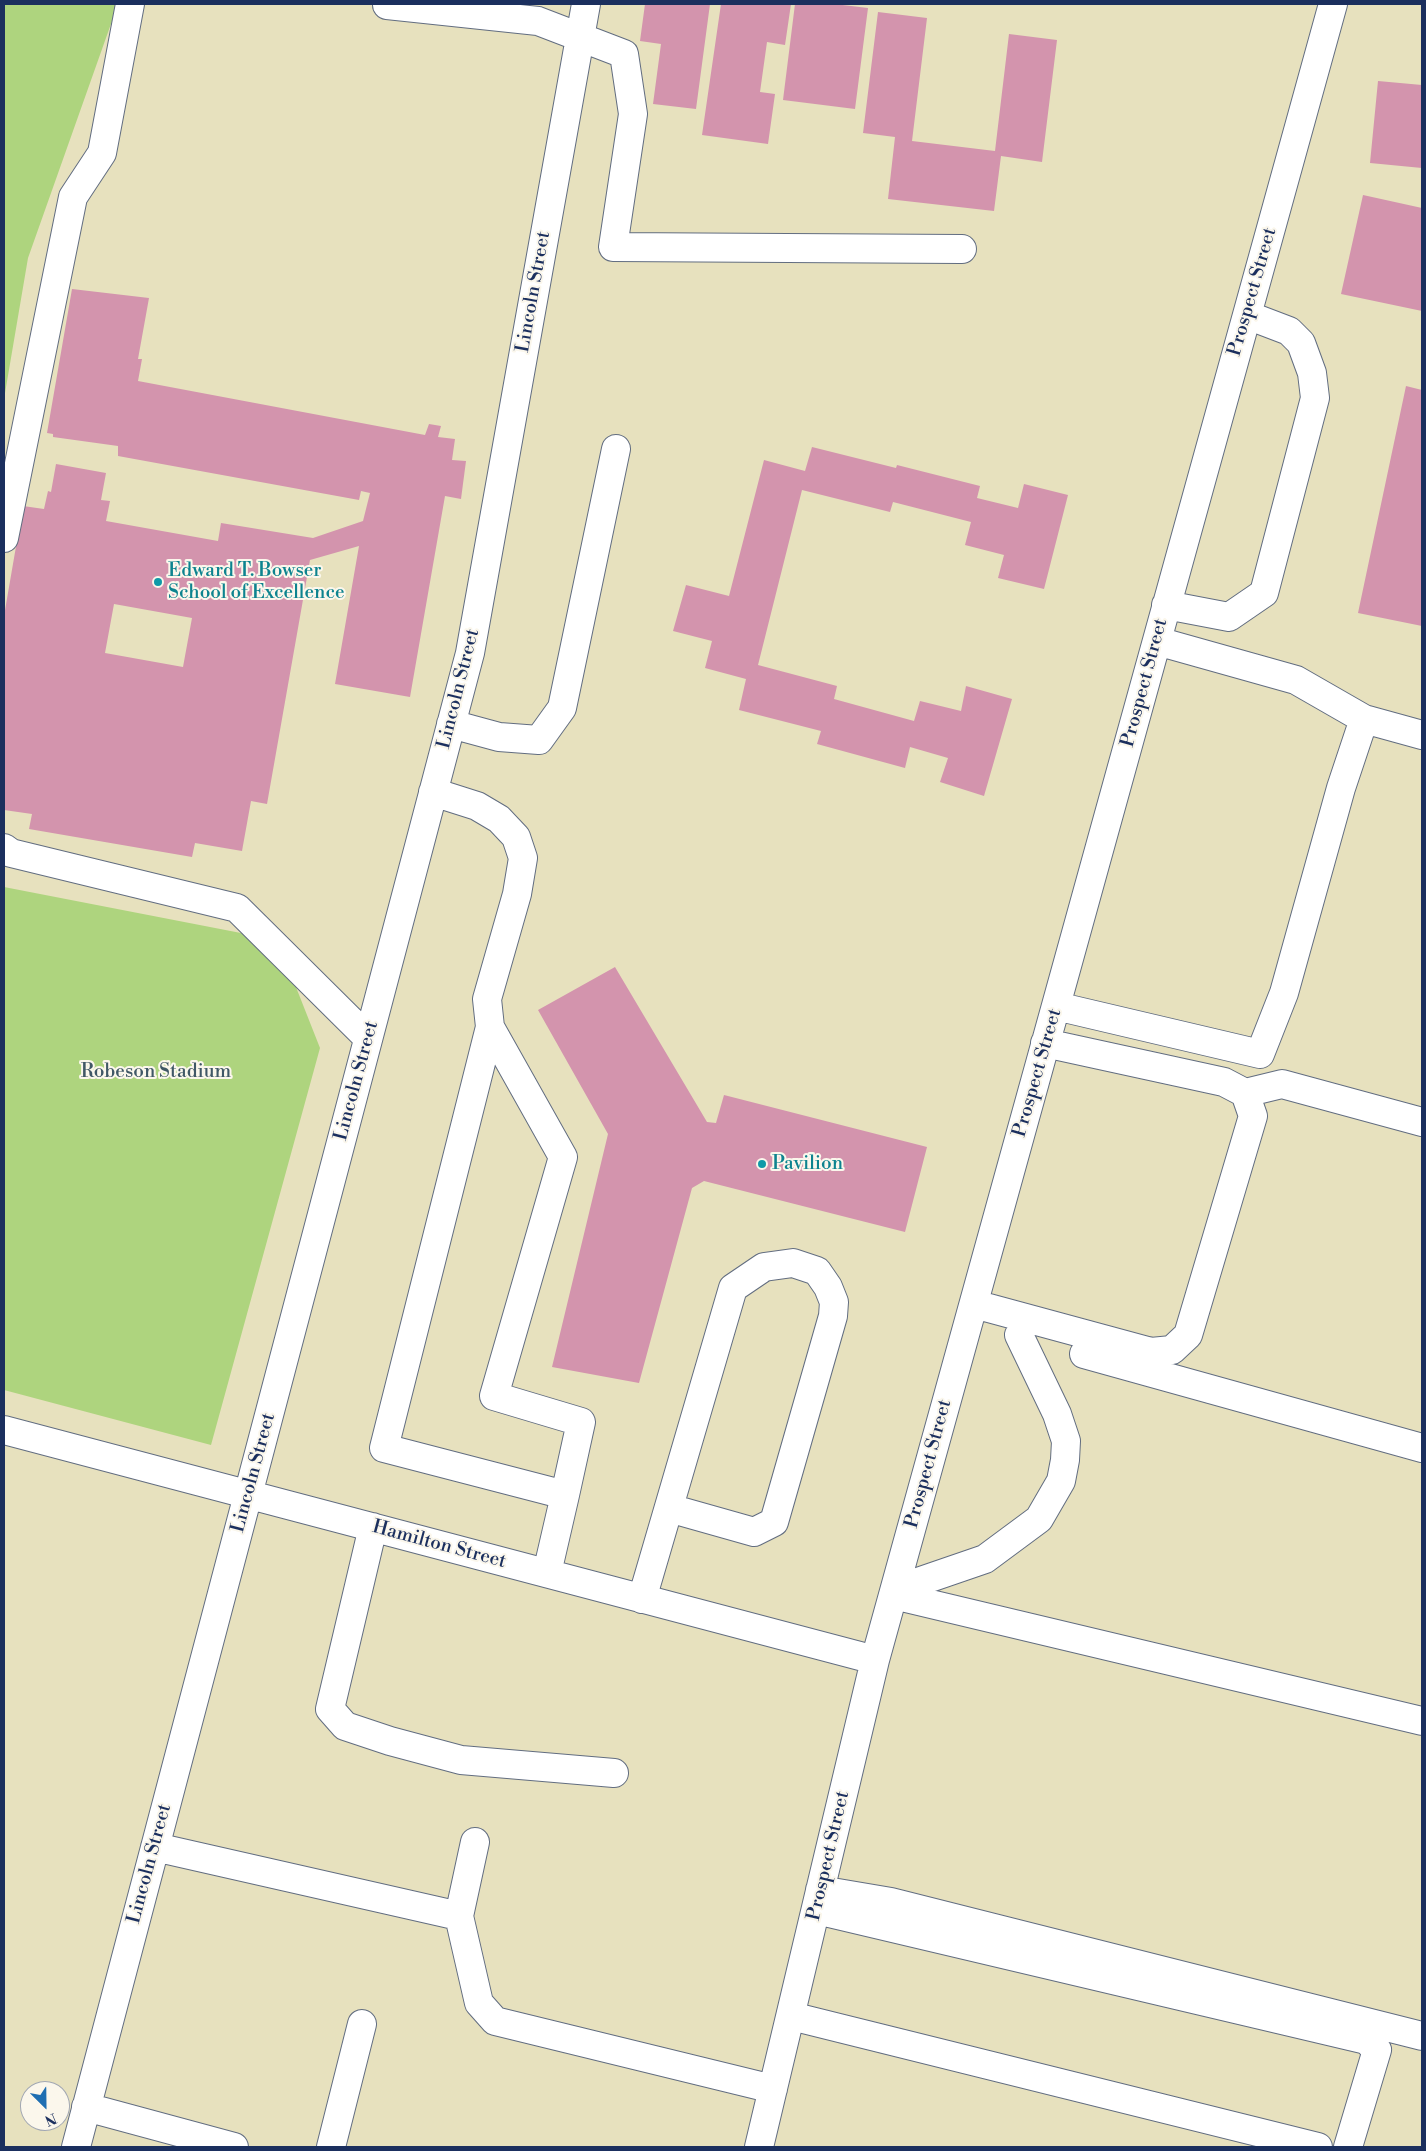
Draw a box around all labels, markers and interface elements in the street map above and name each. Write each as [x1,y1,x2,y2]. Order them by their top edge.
street label: Prospect Street [1224,225,1282,359]
street label: Lincoln Street [512,229,556,355]
place label: Edward T. Bowser School of Excellence [168,560,345,604]
marker: Edward T. Bowser School of Excellence [152,576,164,588]
street label: Prospect Street [1117,616,1173,750]
street label: Lincoln Street [433,627,485,751]
street label: Prospect Street [1009,1006,1067,1140]
street label: Lincoln Street [330,1019,384,1143]
park label: Robeson Stadium [81,1061,231,1083]
place label: Pavilion [772,1153,843,1175]
marker: Pavilion [756,1158,768,1170]
street label: Prospect Street [901,1397,957,1531]
street label: Lincoln Street [227,1411,281,1535]
street label: Hamilton Street [370,1516,508,1574]
street label: Prospect Street [803,1789,855,1923]
street label: Lincoln Street [123,1802,177,1926]
north arrow [20,2081,70,2131]
text: N [42,2108,59,2129]

